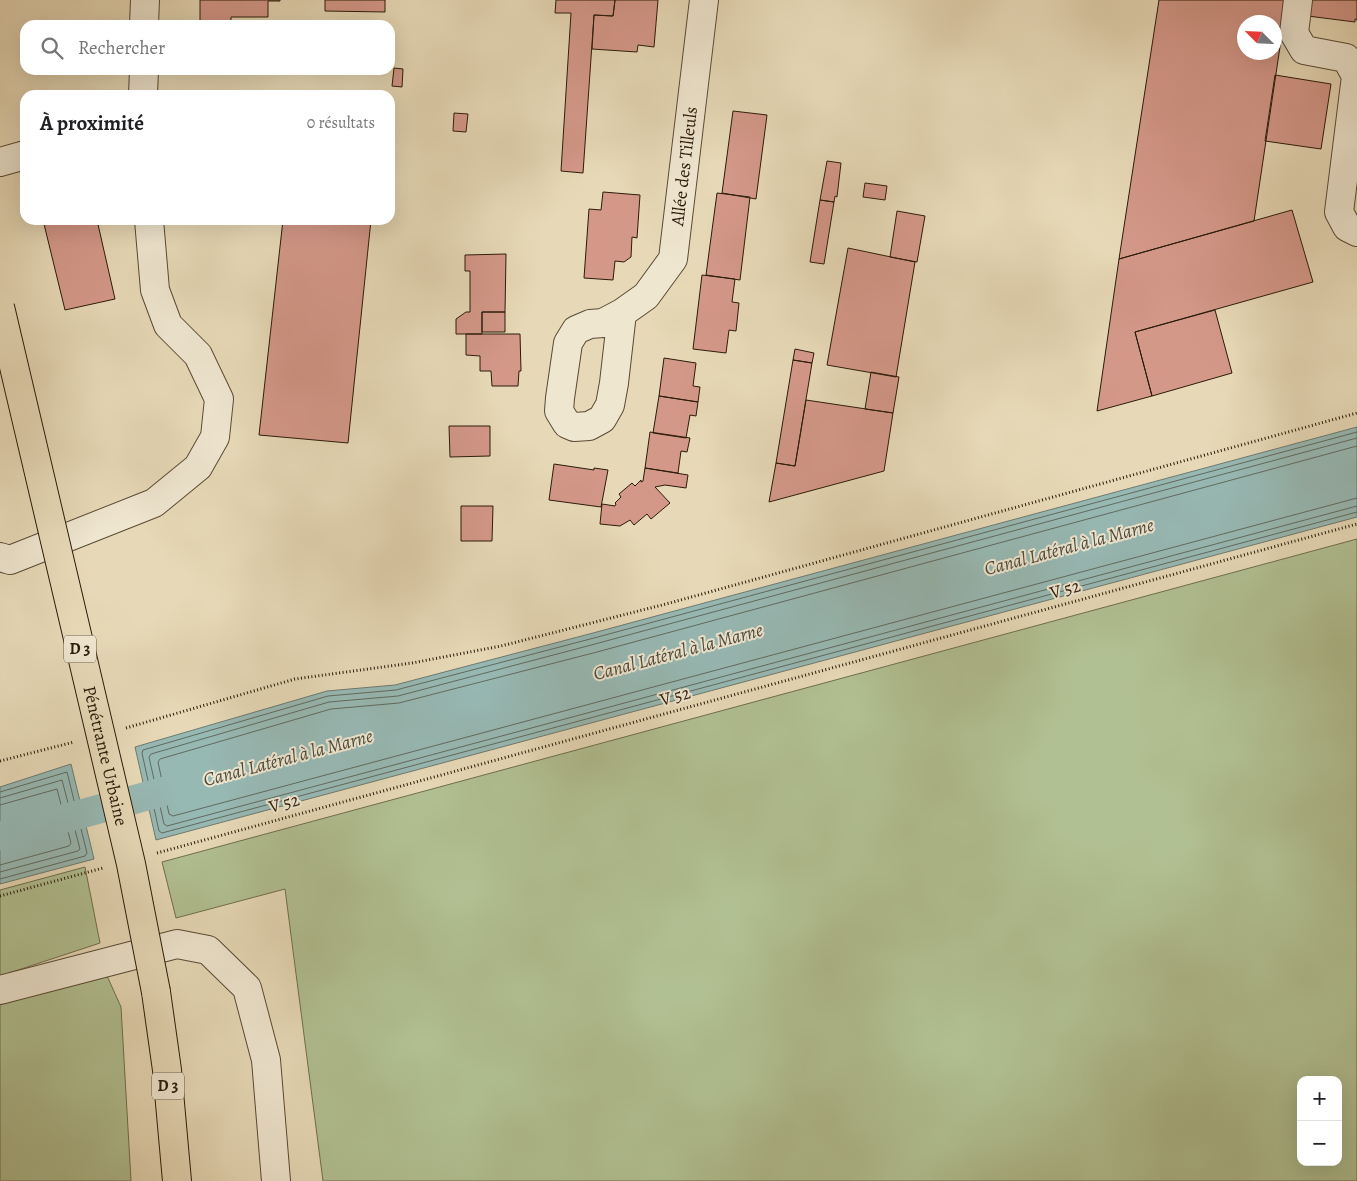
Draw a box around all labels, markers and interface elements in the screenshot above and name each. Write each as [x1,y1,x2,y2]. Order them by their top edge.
north arrow [1237,15,1282,60]
search box [20,20,395,75]
icon: search [38,34,66,62]
text: Rechercher [78,35,165,61]
street label: Allée des Tilleuls [665,105,703,228]
text: À proximité [40,109,144,137]
text: 0 résultats [307,112,375,134]
water label: Canal Latéral à la Marne [981,512,1157,582]
street label: V 52 [1046,573,1083,605]
water label: Canal Latéral à la Marne [590,617,766,687]
road number: D 3 [64,636,96,662]
street label: V 52 [656,680,693,712]
street label: Pénétrante Urbaine [77,683,134,828]
water label: Canal Latéral à la Marne [200,723,376,793]
street label: V 52 [265,787,302,819]
road number: D 3 [152,1072,184,1100]
map controls [1297,1076,1342,1166]
button: + [1297,1076,1342,1121]
button: − [1297,1121,1342,1166]

